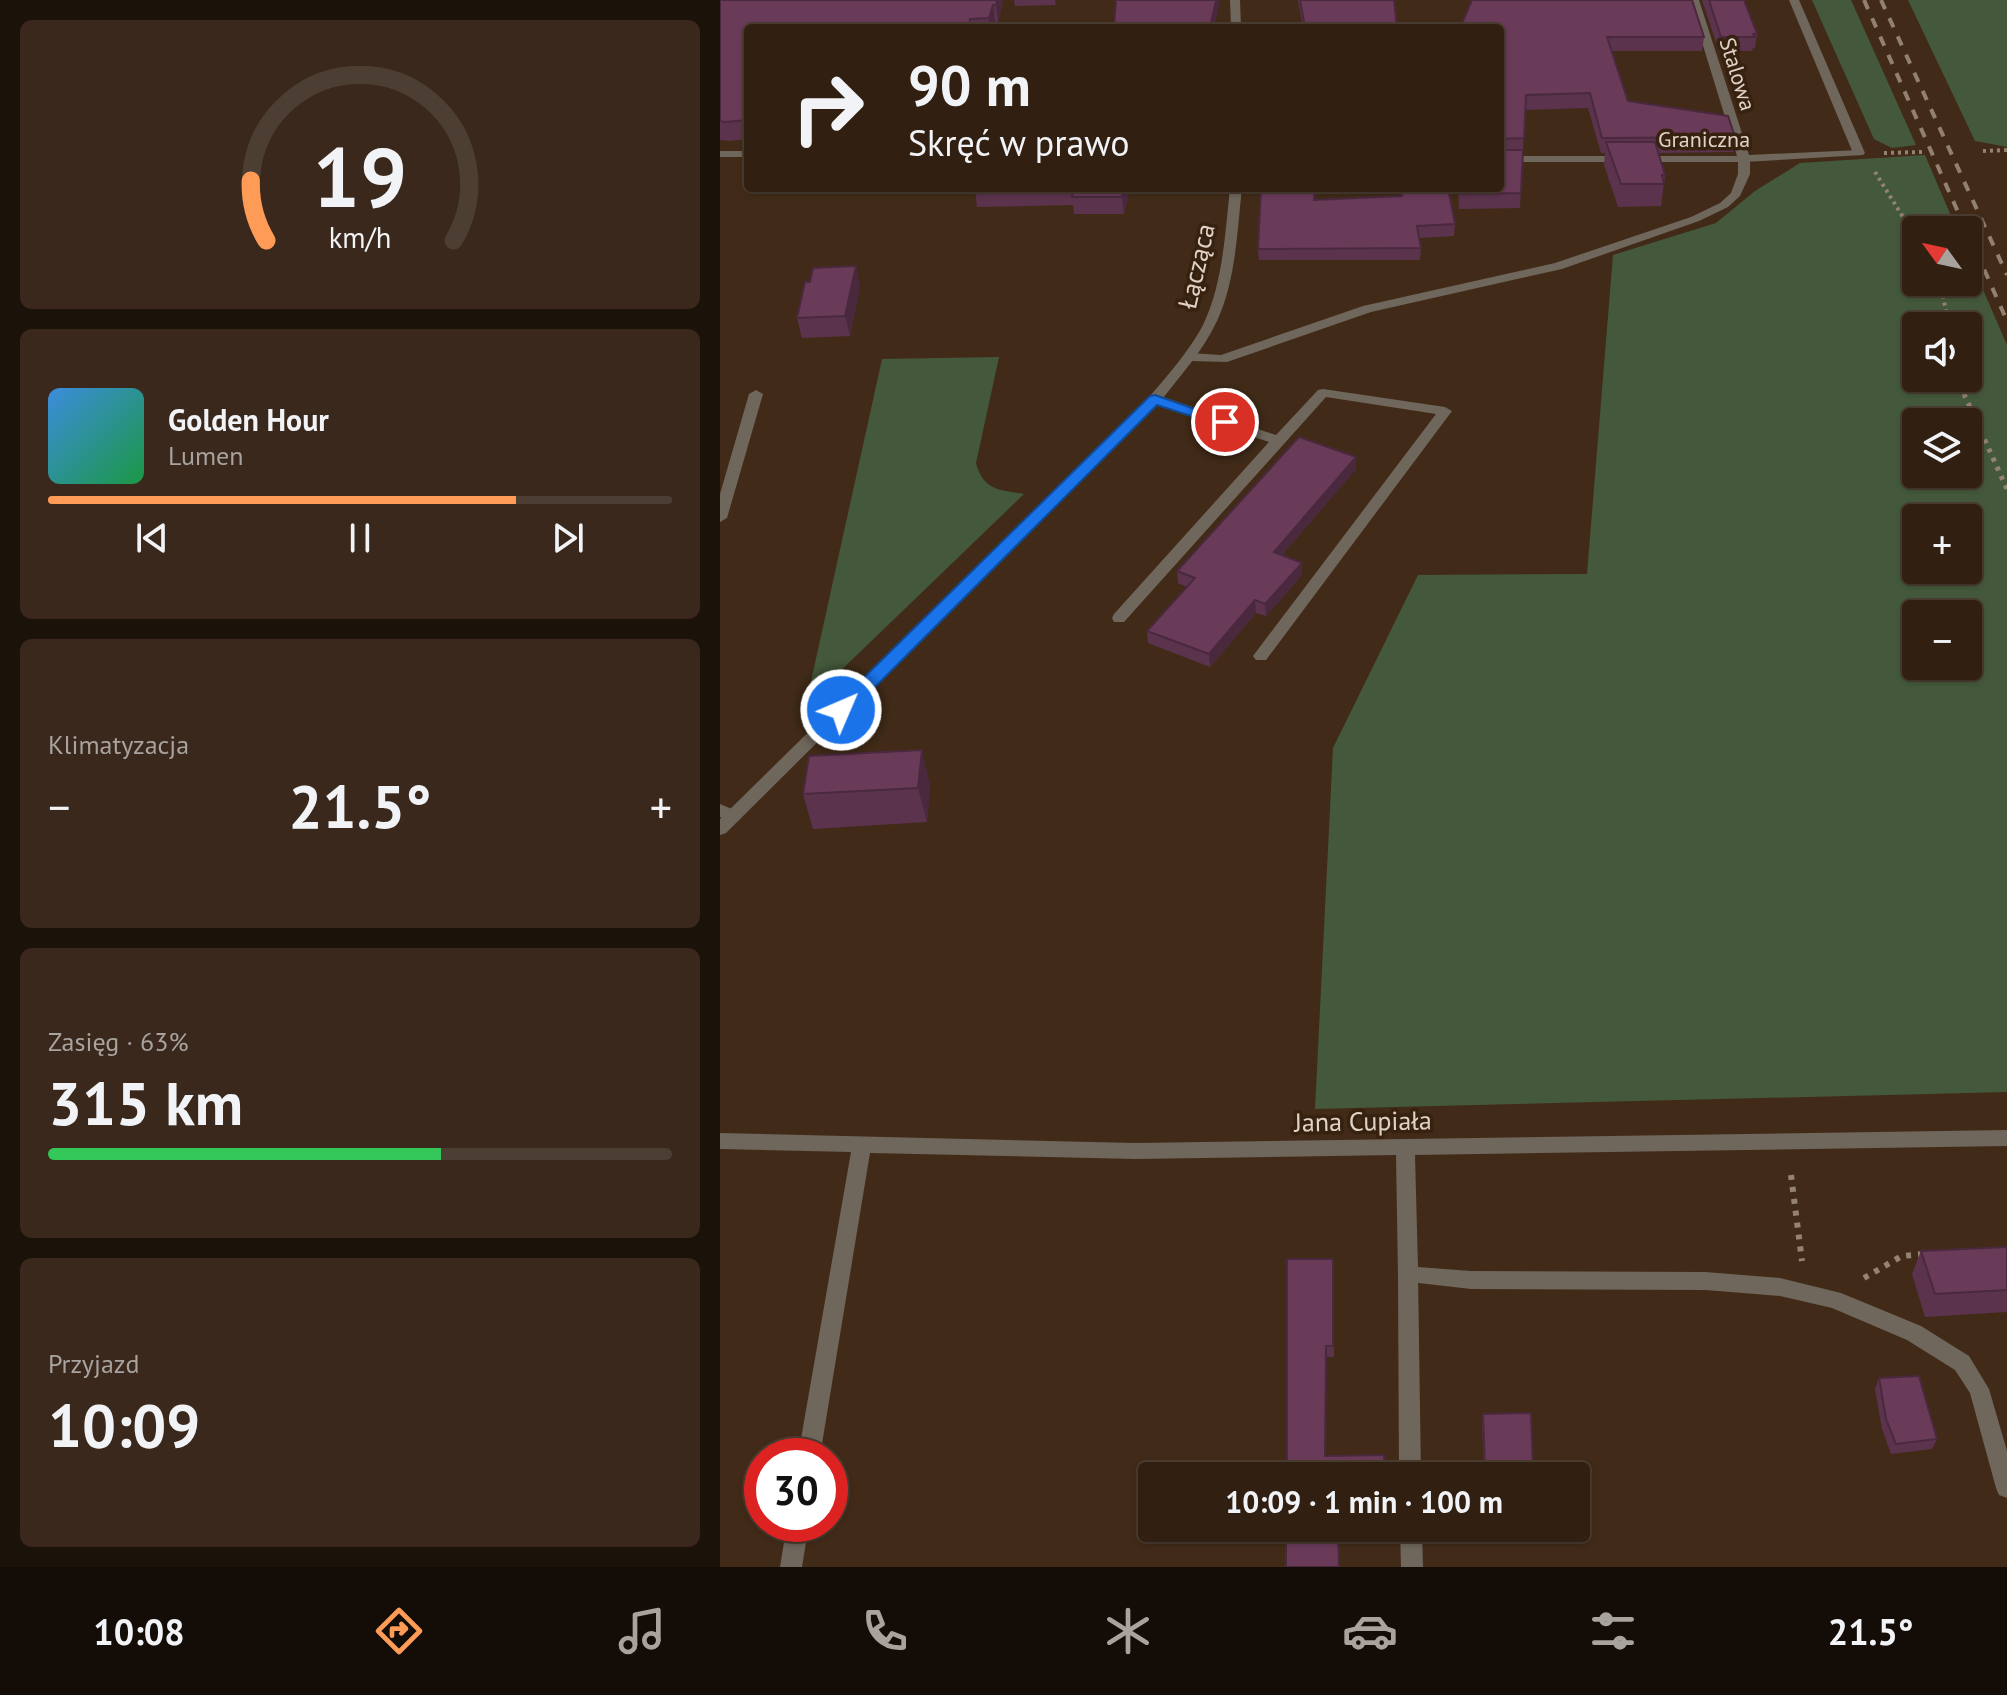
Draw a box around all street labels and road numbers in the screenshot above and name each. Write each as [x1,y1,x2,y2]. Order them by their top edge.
street label: Stalowa [1714,34,1762,114]
street label: Graniczna [1658,125,1750,153]
street label: Łącząca [1170,220,1222,312]
street label: Jana Cupiała [1293,1103,1432,1139]

